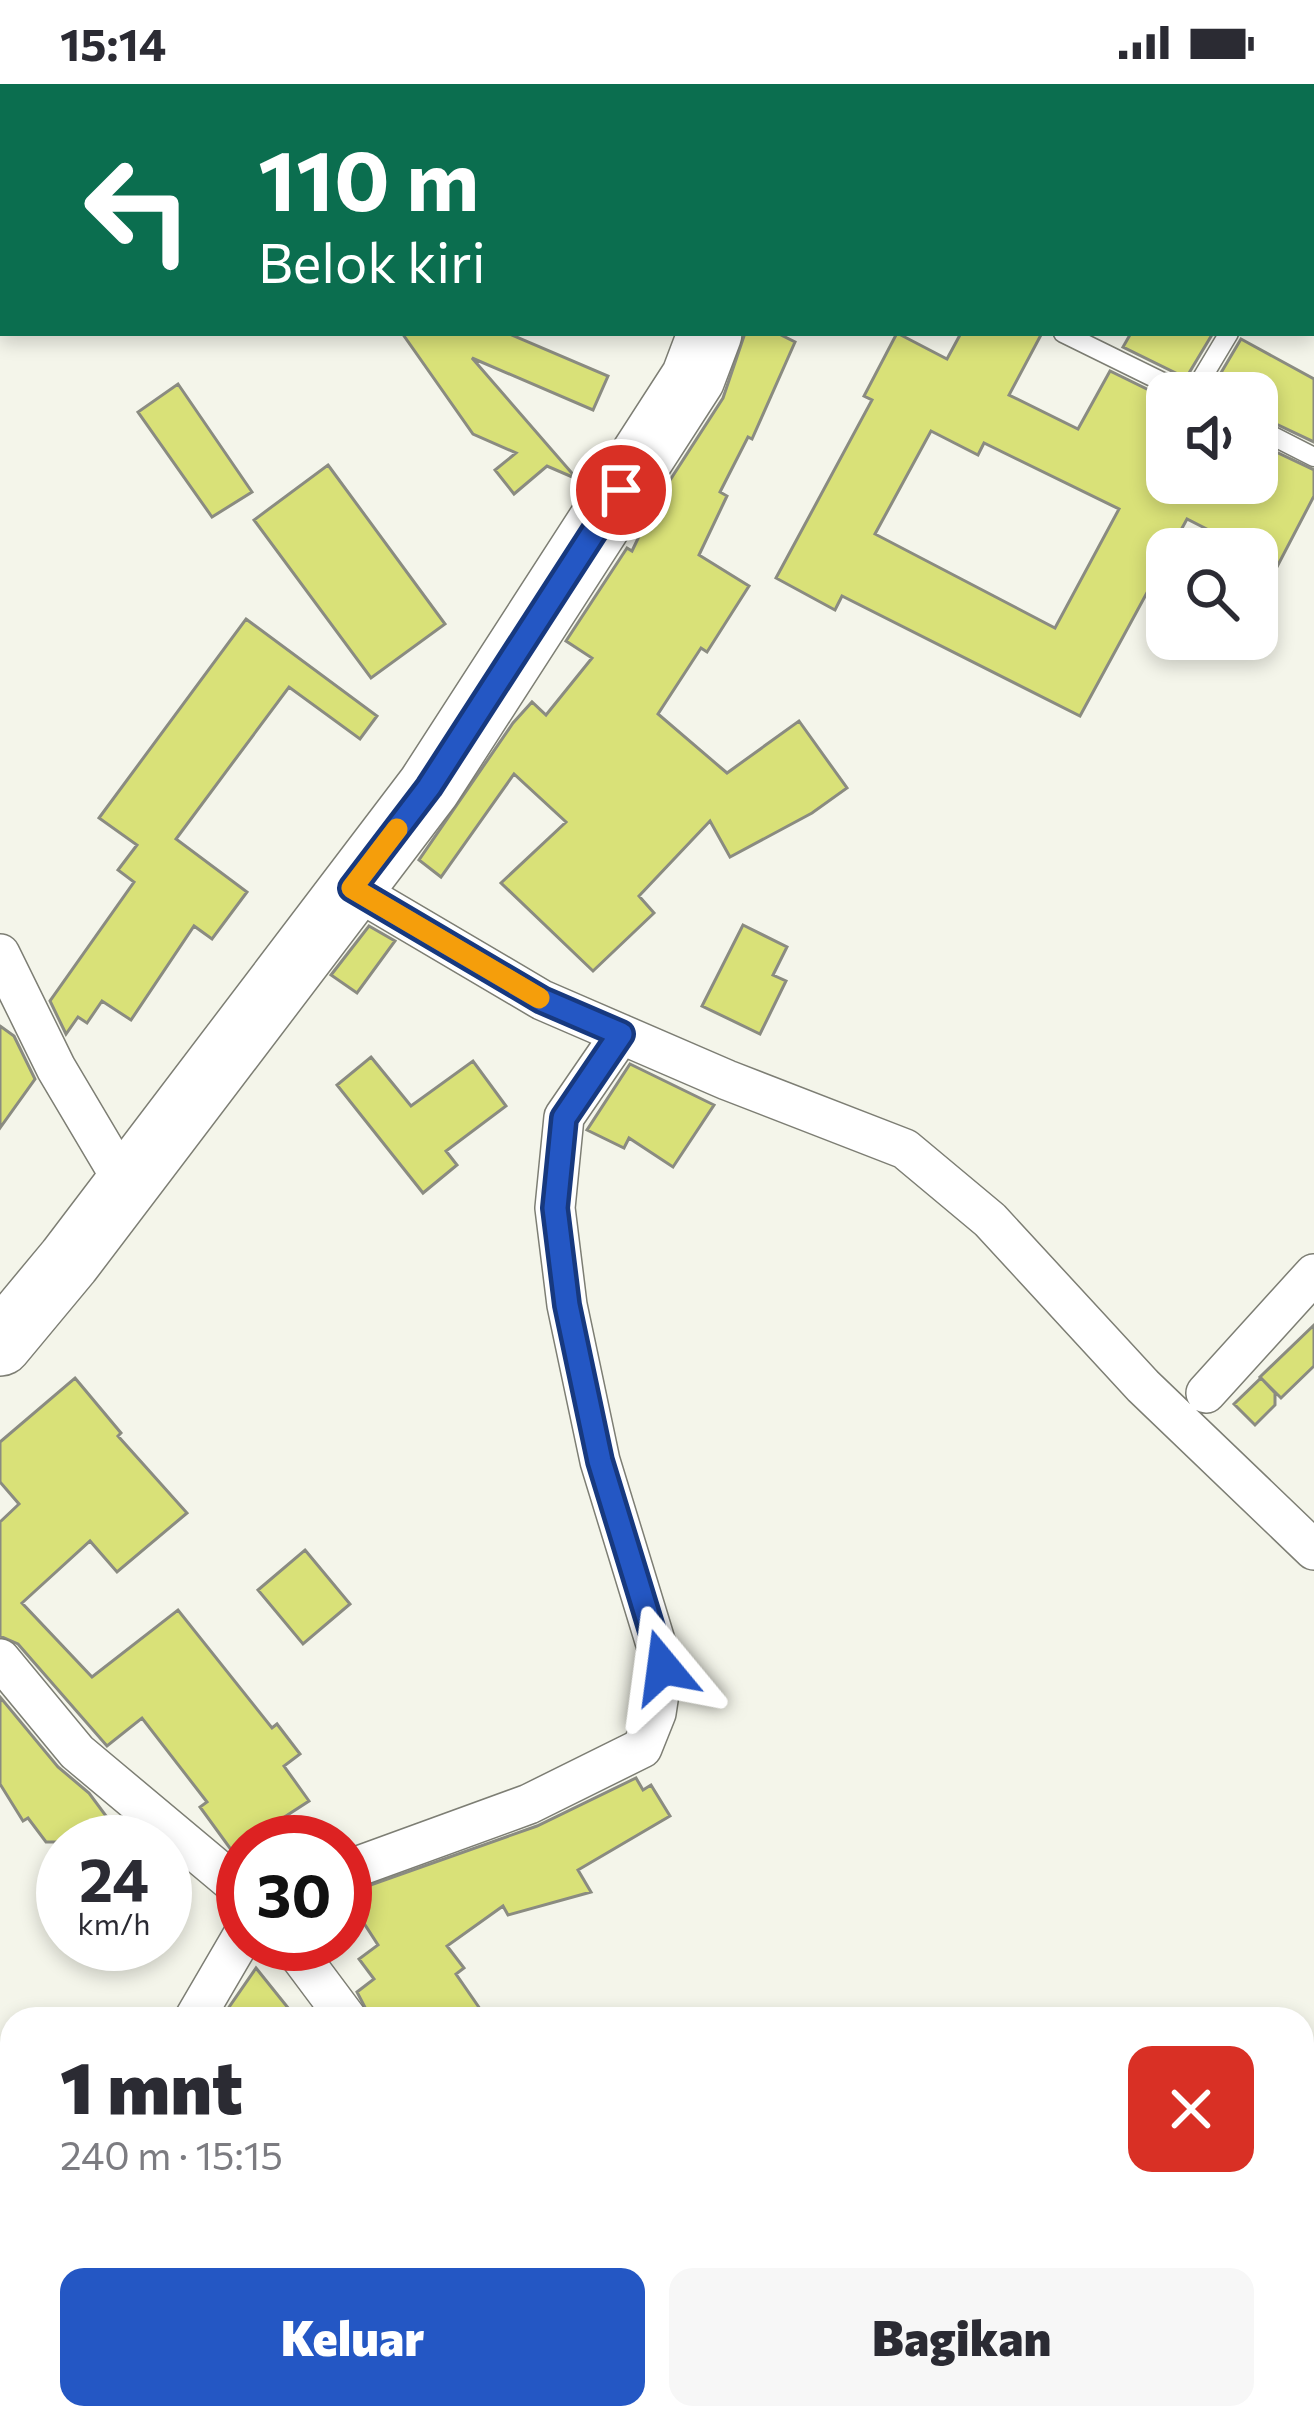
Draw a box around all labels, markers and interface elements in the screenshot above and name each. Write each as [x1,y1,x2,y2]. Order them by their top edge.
text: 15:14 [60,15,166,70]
text: 110 m [258,126,479,228]
icon: left [60,132,216,288]
text: Belok kiri [258,228,486,294]
map controls [1146,372,1278,660]
button: sound [1146,372,1278,504]
pin [570,439,672,541]
icon: arrive [588,457,654,523]
button: search [1146,528,1278,660]
position arrow [600,1604,726,1730]
speed limit sign: 30 [216,1815,372,1971]
text: 24 [79,1841,149,1914]
text: km/h [78,1904,150,1941]
text: 1 mnt [60,2041,243,2129]
button: close [1128,2046,1254,2172]
text: 240 m · 15:15 [60,2130,283,2178]
button: Keluar [60,2268,645,2406]
button: Bagikan [669,2268,1254,2406]

